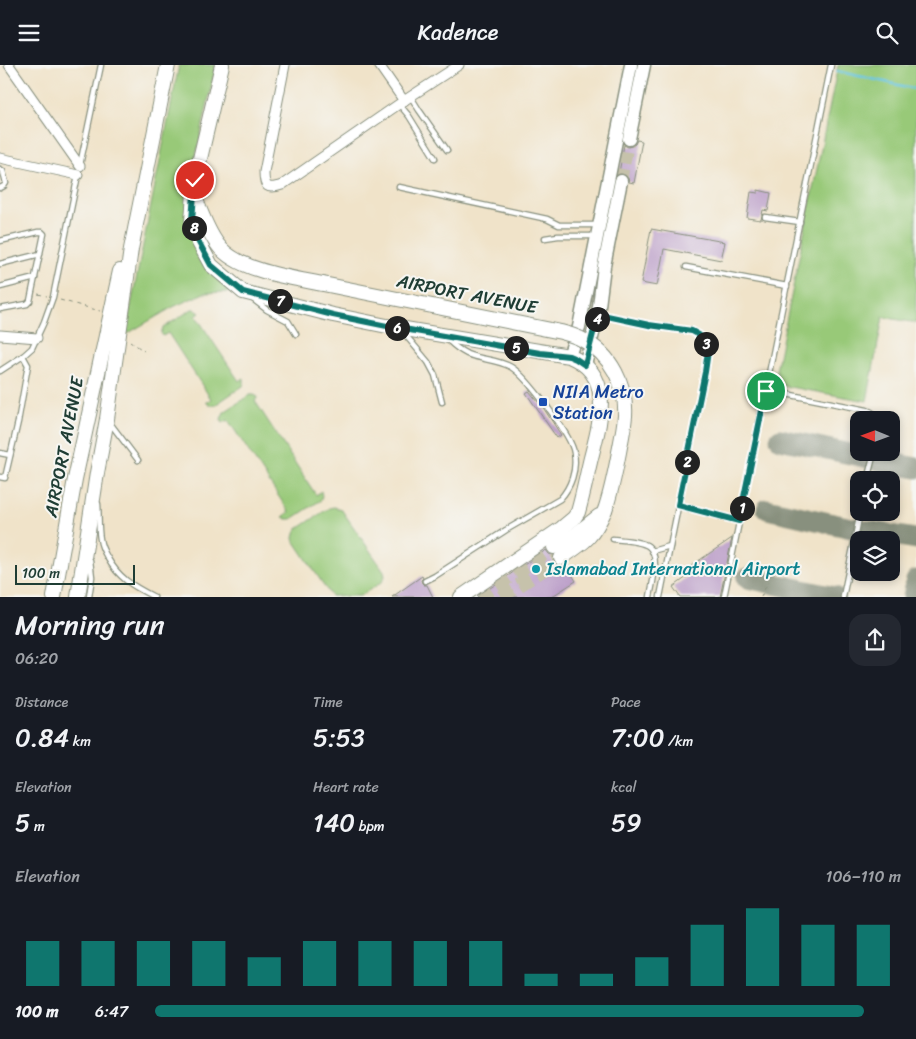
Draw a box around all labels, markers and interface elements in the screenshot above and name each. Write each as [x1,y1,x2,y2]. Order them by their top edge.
text: Kadence [418,13,498,52]
icon: menu [15,19,43,47]
icon: search [873,19,901,47]
pin [174,159,216,201]
icon: check [181,166,209,194]
pin: 8 [182,215,206,241]
text: 8 [190,216,199,241]
street label: AIRPORT AVENUE [393,265,541,323]
pin: 7 [268,289,292,313]
text: 7 [277,289,285,314]
pin: 4 [584,307,610,331]
text: 4 [593,307,602,332]
pin: 6 [384,315,410,341]
text: 6 [394,316,401,341]
pin: 3 [694,331,718,357]
text: 3 [703,332,710,357]
pin: 5 [504,335,528,361]
text: 5 [512,336,521,361]
pin [745,370,787,412]
street label: AIRPORT AVENUE [35,373,93,521]
place label: NIIA Metro Station [553,376,644,429]
icon: arrive [752,377,780,405]
marker: NIIA Metro Station [537,396,549,408]
north arrow [850,411,900,461]
map controls [850,411,900,581]
pin: 2 [674,449,700,475]
text: 2 [683,450,692,475]
button: locate [850,471,900,521]
pin: 1 [730,495,754,521]
text: 1 [739,496,746,521]
button: layers [850,531,900,581]
place label: Islamabad International Airport [545,553,800,585]
text: 100 m [22,561,60,586]
scale bar [15,562,135,585]
marker: Islamabad International Airport [530,563,542,575]
text: Morning run [15,600,165,649]
button: share [849,614,901,666]
text: 06:20 [15,644,58,673]
text: Distance [15,690,68,715]
text: Time [313,690,343,715]
text: Pace [611,690,641,715]
text: 0.84 [15,715,69,760]
text: 5:53 [313,715,365,760]
text: 7:00 [611,715,664,760]
text: km [69,729,91,754]
text: /km [664,729,693,754]
text: Elevation [15,775,72,800]
text: Heart rate [313,775,379,800]
text: kcal [611,775,636,800]
text: 5 [15,800,30,845]
text: 140 [313,800,355,845]
text: 59 [611,800,642,845]
text: m [30,814,45,839]
text: bpm [355,814,385,839]
text: Elevation [15,862,80,891]
text: 106–110 m [826,862,901,891]
text: 100 m [15,997,59,1026]
text: 6:47 [95,997,128,1026]

